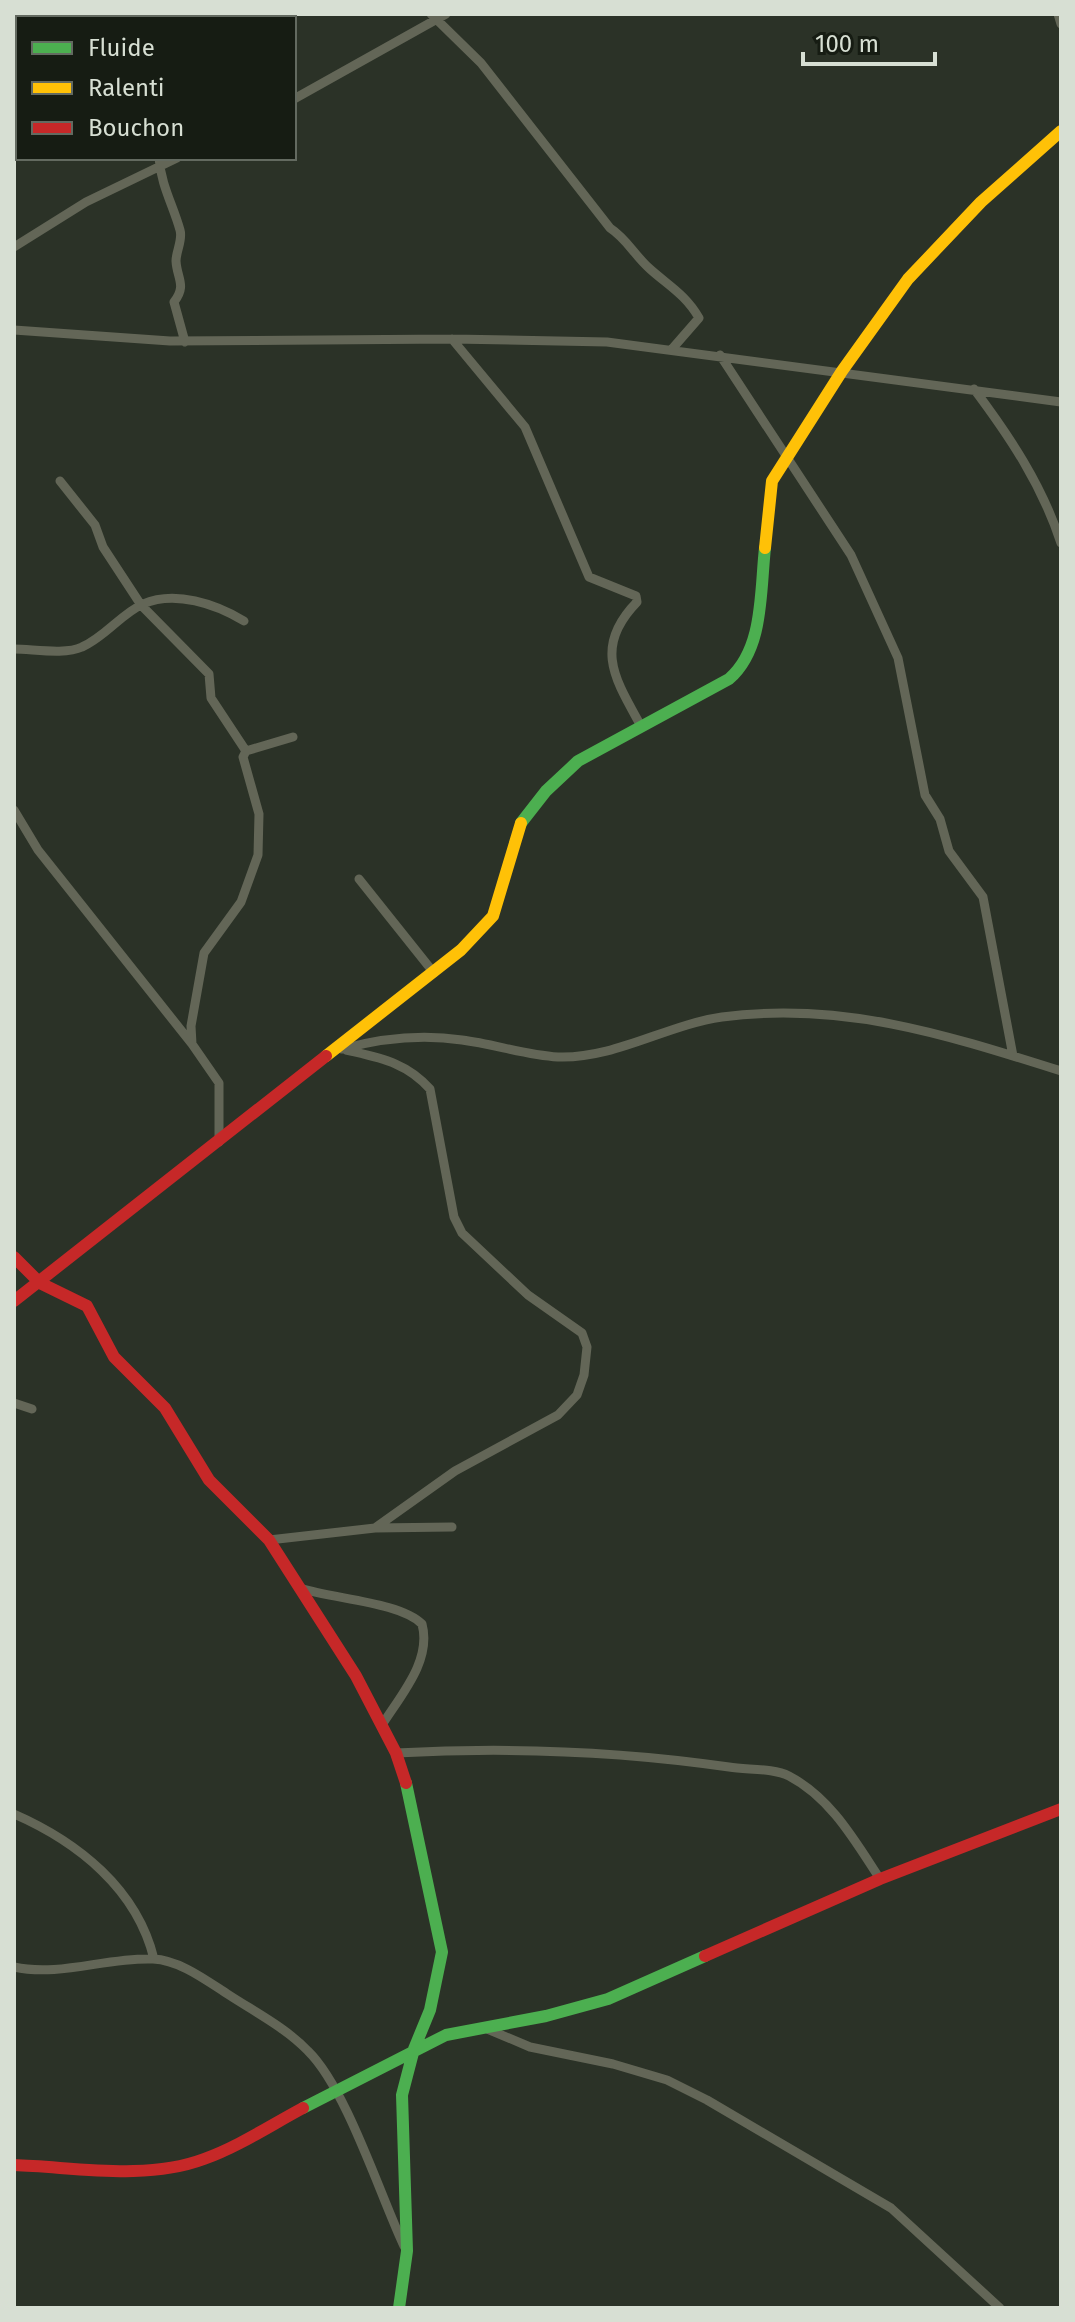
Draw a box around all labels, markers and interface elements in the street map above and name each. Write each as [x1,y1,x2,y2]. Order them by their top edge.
legend [16,16,296,160]
scale bar [803,16,935,66]
text: 100 m [815,30,879,58]
text: Fluide [88,34,155,62]
text: Ralenti [88,74,165,102]
text: Bouchon [88,114,184,142]

